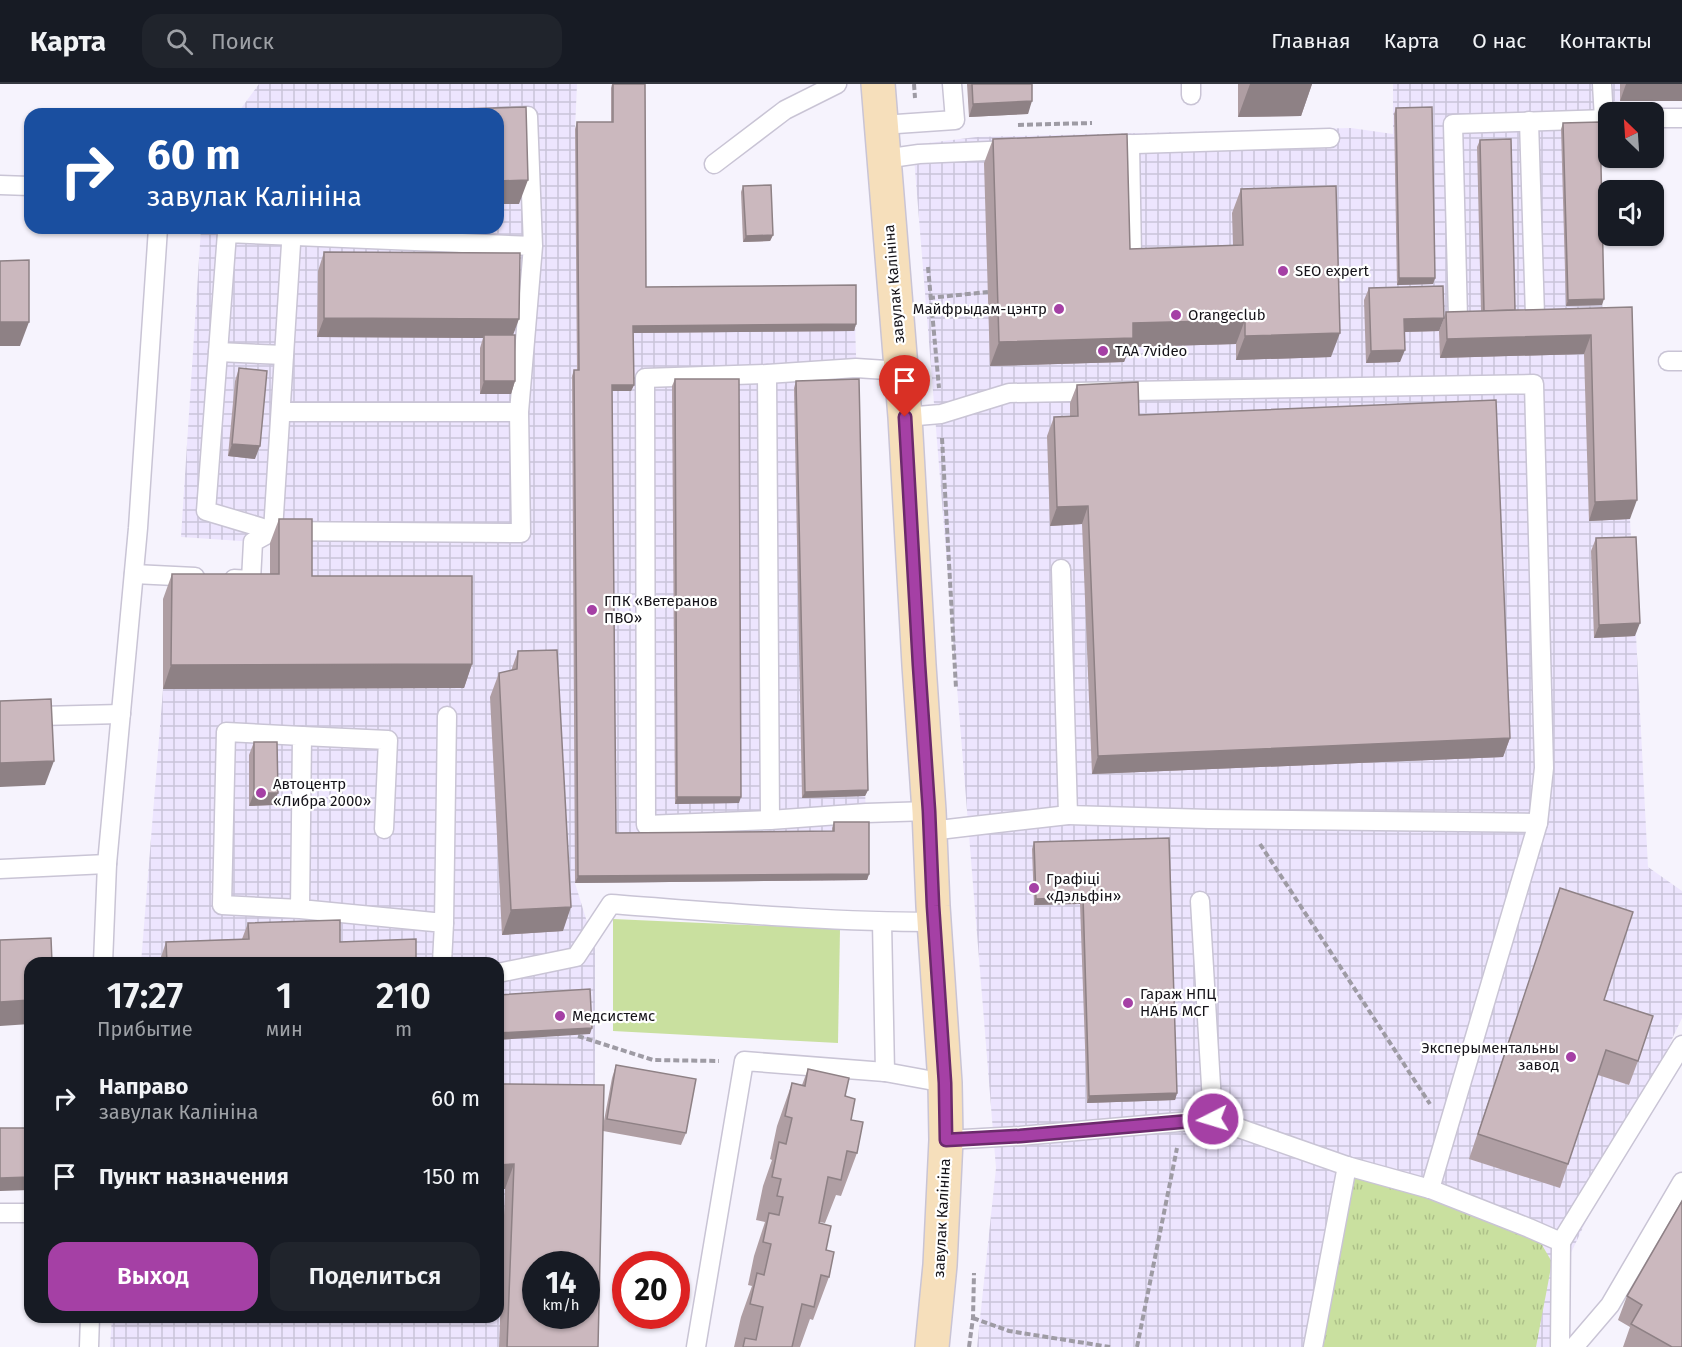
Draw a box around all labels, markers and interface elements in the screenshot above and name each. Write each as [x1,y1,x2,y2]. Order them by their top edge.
search box [142,14,562,68]
text: Карта [30,25,106,58]
icon: search [163,25,196,58]
text: Поиск [211,28,274,55]
text: Главная [1271,28,1351,54]
text: Карта [1384,28,1439,54]
text: О нас [1472,28,1526,54]
text: Контакты [1559,28,1652,54]
north arrow [1598,102,1664,168]
map controls [1598,102,1664,246]
text: 60 m [147,130,241,180]
icon: right [48,132,126,210]
button: sound [1598,180,1664,246]
text: завулак Калініна [147,181,362,213]
street label: завулак Калініна [880,224,908,344]
place label: SEO expert [1295,262,1370,280]
marker: SEO expert [1276,264,1290,278]
place label: Майфрыдам-цэнтр [913,300,1047,318]
marker: Майфрыдам-цэнтр [1052,302,1066,316]
place label: Orangeclub [1188,306,1266,324]
marker: Orangeclub [1169,308,1183,322]
place label: ТАА 7video [1115,342,1187,360]
marker: ТАА 7video [1096,344,1110,358]
pin [879,355,930,417]
icon: arrive [888,364,921,397]
place label: ГПК «Ветеранов ПВО» [604,592,718,627]
marker: ГПК «Ветеранов ПВО» [585,603,599,617]
place label: Автоцентр «Либра 2000» [273,775,371,810]
marker: Автоцентр «Либра 2000» [254,786,268,800]
place label: Графіці «Дэльфін» [1046,870,1121,905]
marker: Графіці «Дэльфін» [1027,881,1041,895]
text: 17:27 [107,974,183,1018]
text: 1 [276,974,293,1018]
text: 210 [376,974,431,1018]
place label: Гараж НПЦ НАНБ МСГ [1140,985,1216,1020]
marker: Гараж НПЦ НАНБ МСГ [1121,996,1135,1010]
place label: Медсистемс [572,1007,655,1025]
marker: Медсистемс [553,1009,567,1023]
text: Прибытие [97,1017,193,1041]
text: мин [266,1017,303,1041]
text: m [395,1017,412,1041]
place label: Эксперыментальны завод [1421,1039,1559,1074]
marker: Эксперыментальны завод [1564,1050,1578,1064]
text: Направо [99,1073,188,1100]
icon: right [48,1082,81,1115]
text: 60 m [431,1085,480,1112]
position arrow [1181,1087,1245,1151]
text: завулак Калініна [99,1100,258,1124]
street label: завулак Калініна [930,1158,954,1278]
icon: arrive [48,1160,81,1193]
text: Пункт назначения [99,1163,289,1190]
text: 150 m [422,1163,480,1190]
button: Выход [48,1242,258,1311]
button: Поделиться [270,1242,480,1311]
speed limit sign: 20 [612,1251,690,1329]
text: 14 [546,1265,576,1301]
text: km/h [542,1296,580,1314]

